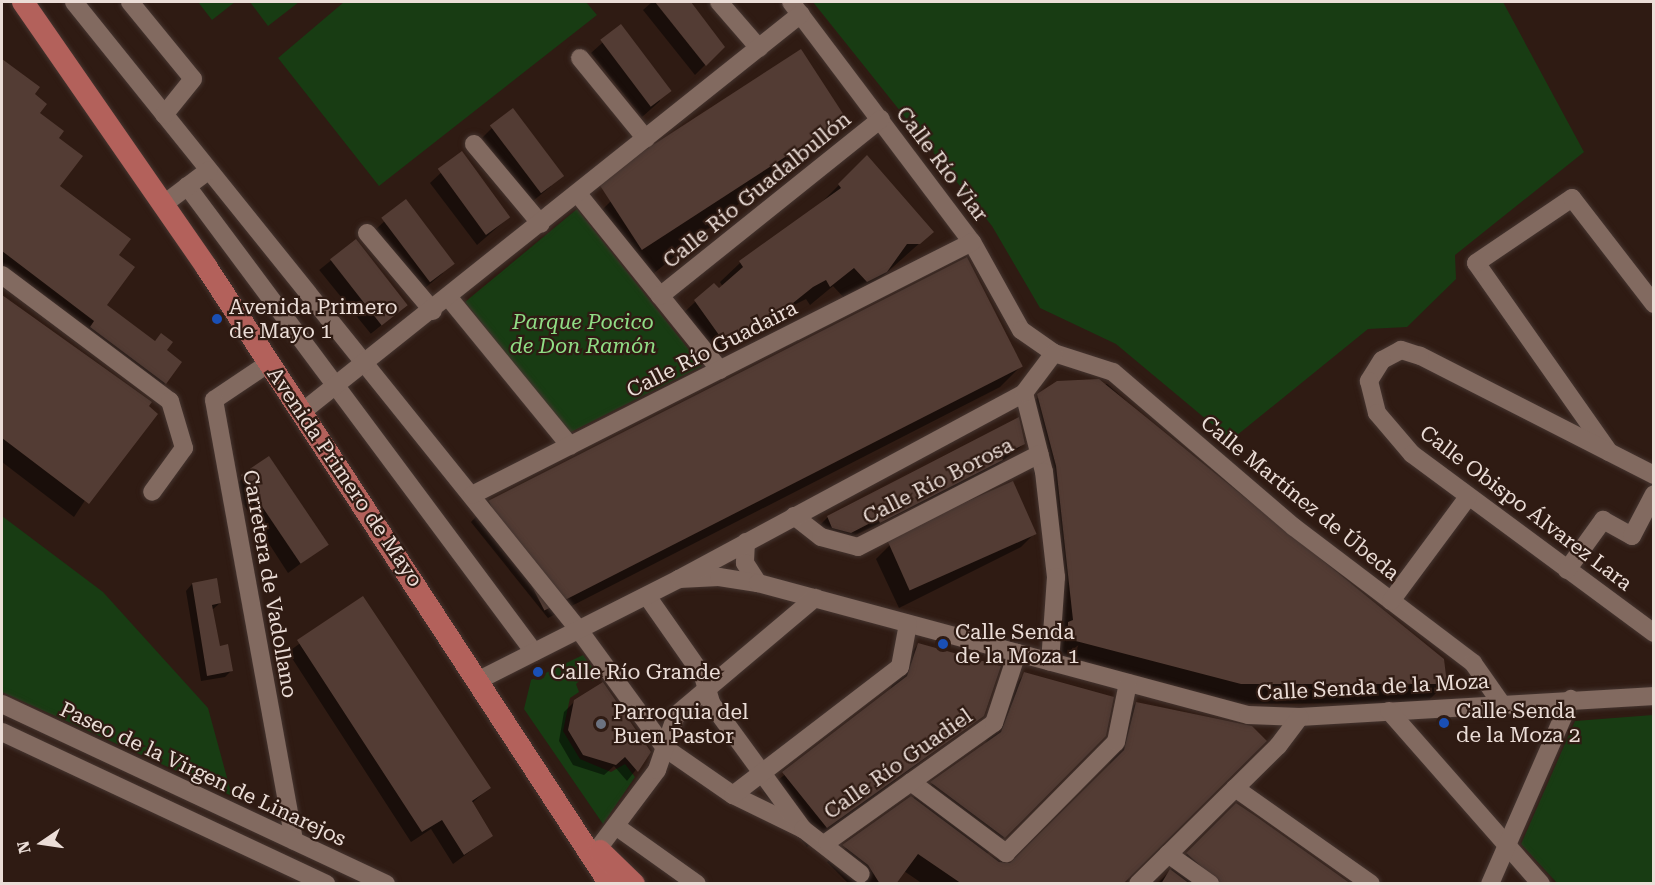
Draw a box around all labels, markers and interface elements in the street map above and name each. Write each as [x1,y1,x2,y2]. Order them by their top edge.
street label: Calle Río Viar [891,102,993,226]
street label: Calle Río Guadalbullón [658,106,856,274]
place label: Avenida Primero de Mayo 1 [229,294,398,344]
street label: Calle Río Guadaira [622,295,802,403]
park label: Parque Pocico de Don Ramón [510,309,656,359]
marker: Avenida Primero de Mayo 1 [210,312,224,326]
street label: Avenida Primero de Mayo [262,362,428,592]
street label: Calle Martínez de Úbeda [1196,410,1404,586]
street label: Calle Obispo Álvarez Lara [1415,420,1637,596]
street label: Calle Río Borosa [859,432,1017,530]
street label: Carretera de Vadollano [238,468,302,700]
place label: Calle Senda de la Moza 1 [955,619,1080,669]
marker: Calle Senda de la Moza 1 [936,637,950,651]
place label: Calle Río Grande [550,659,721,685]
marker: Calle Río Grande [531,665,545,679]
street label: Calle Senda de la Moza [1256,668,1490,706]
street label: Paseo de la Virgen de Linarejos [56,696,350,852]
place label: Calle Senda de la Moza 2 [1456,698,1581,748]
place label: Parroquia del Buen Pastor [613,699,748,749]
street label: Calle Río Guadiel [819,704,977,824]
marker: Calle Senda de la Moza 2 [1437,716,1451,730]
marker: Parroquia del Buen Pastor [594,717,608,731]
north arrow [12,813,72,873]
text: N [13,839,35,855]

